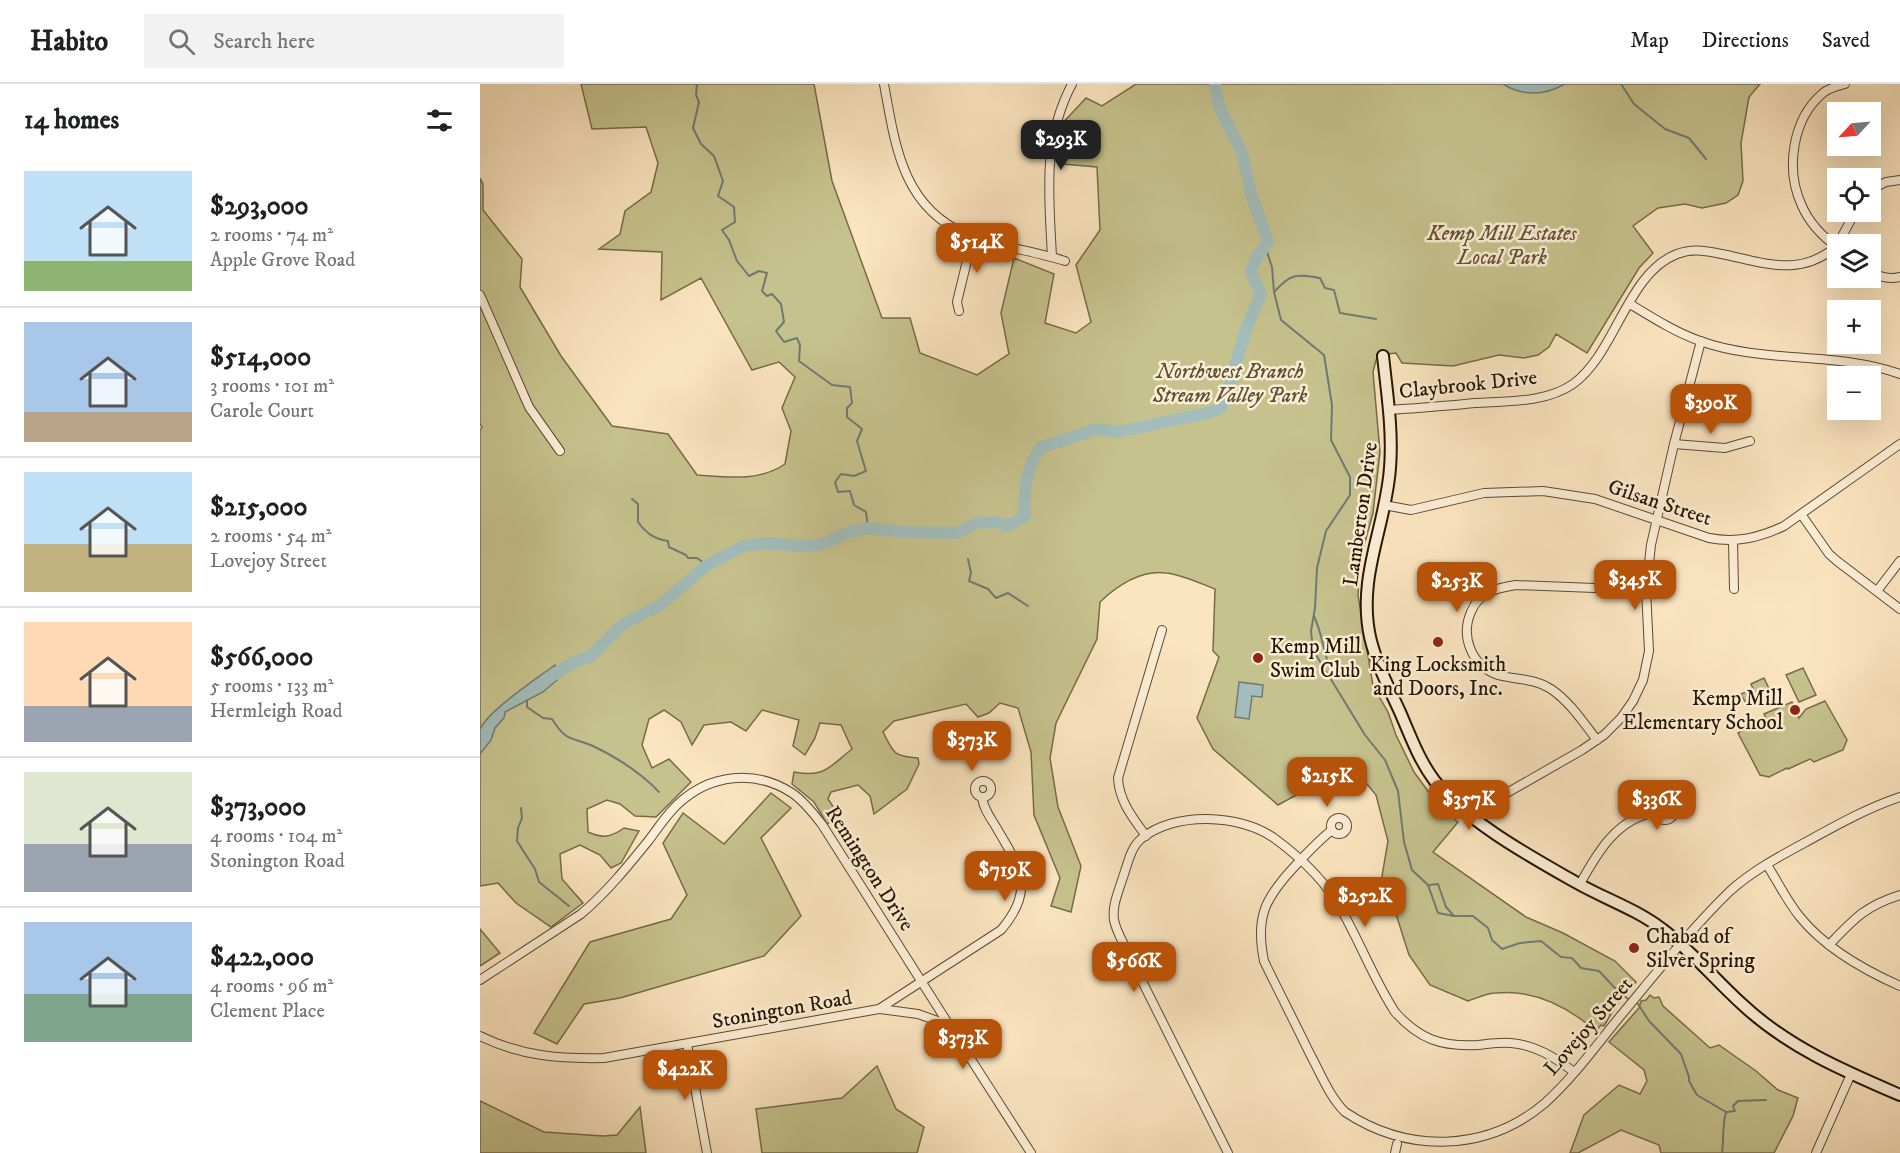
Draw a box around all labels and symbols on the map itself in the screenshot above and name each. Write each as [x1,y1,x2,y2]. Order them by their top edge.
north arrow [1827,102,1881,156]
pin: $293K [1019,120,1103,171]
park label: Kemp Mill Estates Local Park [1426,221,1577,271]
pin: $514K [935,223,1019,274]
park label: Northwest Branch Stream Valley Park [1152,359,1308,409]
street label: Claybrook Drive [1398,365,1539,405]
pin: $390K [1669,384,1753,435]
street label: Lamberton Drive [1338,440,1384,588]
street label: Gilsan Street [1605,474,1715,532]
pin: $345K [1593,560,1677,611]
pin: $253K [1415,562,1499,613]
place label: Kemp Mill Swim Club [1270,634,1362,684]
marker: King Locksmith and Doors, Inc. [1431,635,1445,649]
marker: Kemp Mill Swim Club [1251,651,1265,665]
place label: King Locksmith and Doors, Inc. [1370,652,1506,702]
place label: Kemp Mill Elementary School [1622,686,1784,736]
marker: Kemp Mill Elementary School [1788,703,1802,717]
pin: $373K [930,721,1014,772]
pin: $215K [1285,757,1369,808]
pin: $357K [1427,780,1511,831]
pin: $336K [1615,780,1699,831]
street label: Remington Drive [819,801,919,936]
pin: $719K [963,851,1047,902]
pin: $252K [1323,877,1407,928]
place label: Chabad of Silver Spring [1646,924,1755,974]
marker: Chabad of Silver Spring [1627,941,1641,955]
pin: $566K [1092,942,1176,993]
street label: Lovejoy Street [1539,972,1639,1081]
street label: Stonington Road [710,985,855,1035]
pin: $373K [921,1019,1005,1070]
pin: $422K [643,1050,727,1101]

